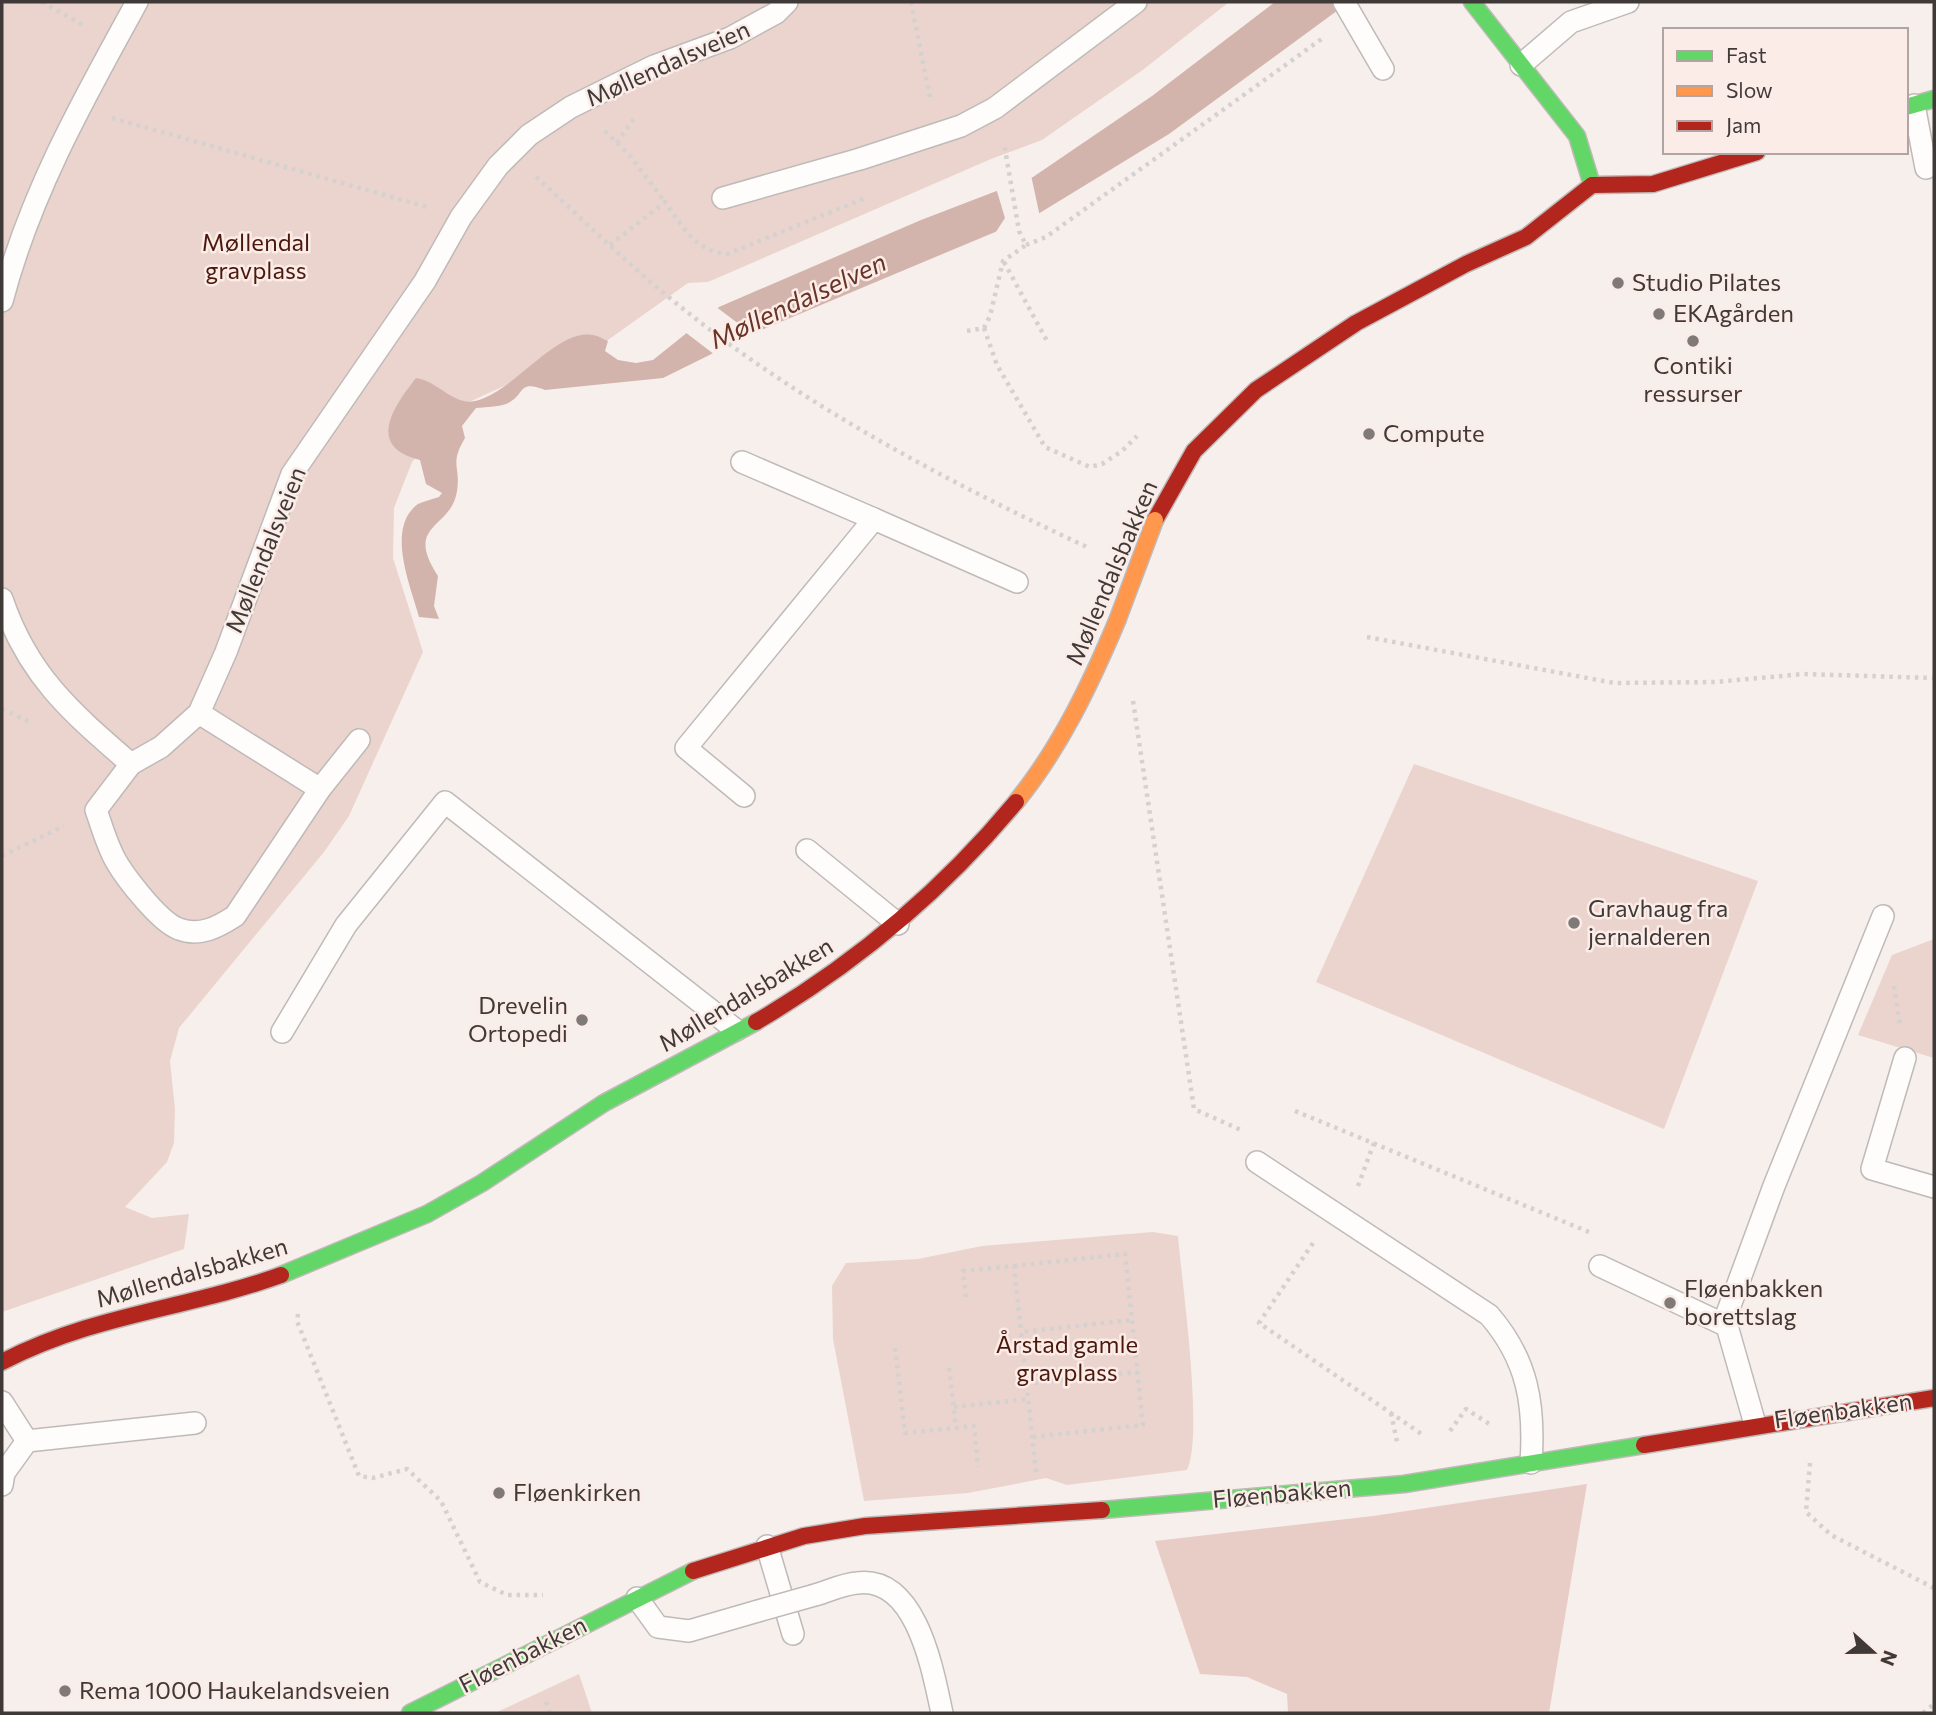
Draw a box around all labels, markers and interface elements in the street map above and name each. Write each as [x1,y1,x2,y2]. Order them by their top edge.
street label: Møllendalsveien [581,14,754,112]
legend [1663,28,1908,154]
text: Fast [1726,42,1767,67]
text: Slow [1726,77,1773,102]
text: Jam [1726,112,1761,137]
park label: Møllendal gravplass [202,227,310,284]
water label: Møllendalselven [704,245,891,354]
place label: Studio Pilates [1632,267,1781,296]
marker: Studio Pilates [1610,275,1626,291]
place label: EKAgården [1673,298,1794,327]
marker: EKAgården [1651,306,1667,322]
marker: Contiki ressurser [1685,333,1701,349]
place label: Contiki ressurser [1643,350,1743,407]
place label: Compute [1383,418,1485,447]
marker: Compute [1361,426,1377,442]
street label: Møllendalsveien [218,462,311,637]
street label: Møllendalsbakken [1059,476,1163,669]
place label: Gravhaug fra jernalderen [1588,893,1728,950]
marker: Gravhaug fra jernalderen [1566,915,1582,931]
street label: Møllendalsbakken [653,930,838,1057]
place label: Drevelin Ortopedi [468,990,568,1047]
marker: Drevelin Ortopedi [574,1012,590,1028]
street label: Møllendalsbakken [92,1230,291,1313]
place label: Fløenbakken borettslag [1684,1273,1823,1330]
marker: Fløenbakken borettslag [1662,1295,1678,1311]
park label: Årstad gamle gravplass [996,1329,1138,1386]
street label: Fløenbakken [1772,1385,1914,1434]
street label: Fløenbakken [1211,1472,1352,1513]
place label: Fløenkirken [513,1477,641,1506]
marker: Fløenkirken [491,1485,507,1501]
street label: Fløenbakken [454,1609,591,1698]
north arrow [1838,1617,1908,1687]
text: N [1876,1647,1903,1669]
place label: Rema 1000 Haukelandsveien [79,1675,390,1704]
marker: Rema 1000 Haukelandsveien [57,1683,73,1699]

